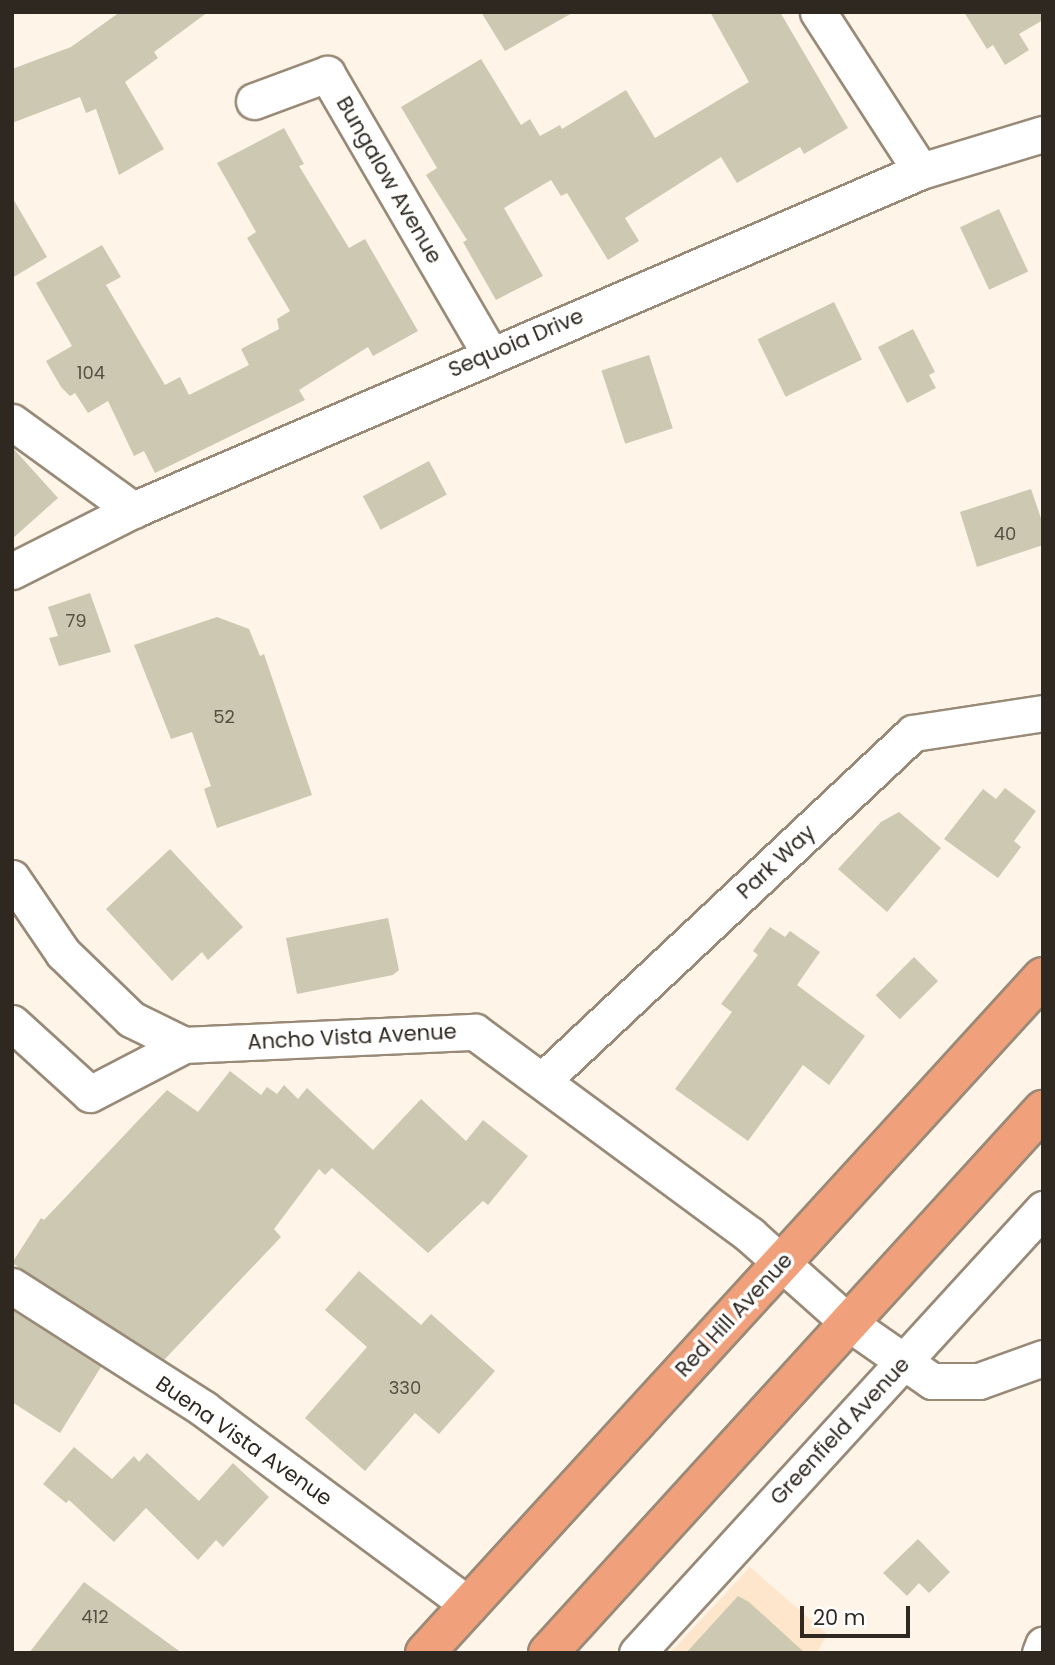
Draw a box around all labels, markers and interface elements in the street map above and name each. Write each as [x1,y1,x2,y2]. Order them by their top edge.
street label: Bungalow Avenue [331,92,447,268]
street label: Sequoia Drive [445,303,587,383]
house number: 104 [77,362,105,384]
house number: 40 [994,523,1016,545]
house number: 79 [65,610,87,632]
house number: 52 [213,706,235,728]
street label: Park Way [732,820,820,904]
street label: Ancho Vista Avenue [247,1019,457,1055]
street label: Red Hill Avenue [670,1248,798,1382]
street label: Greenfield Avenue [765,1352,915,1510]
street label: Buena Vista Avenue [151,1371,337,1511]
house number: 330 [389,1377,421,1399]
scale bar [803,1592,913,1636]
text: 20 m [813,1603,866,1632]
house number: 412 [81,1606,109,1628]

